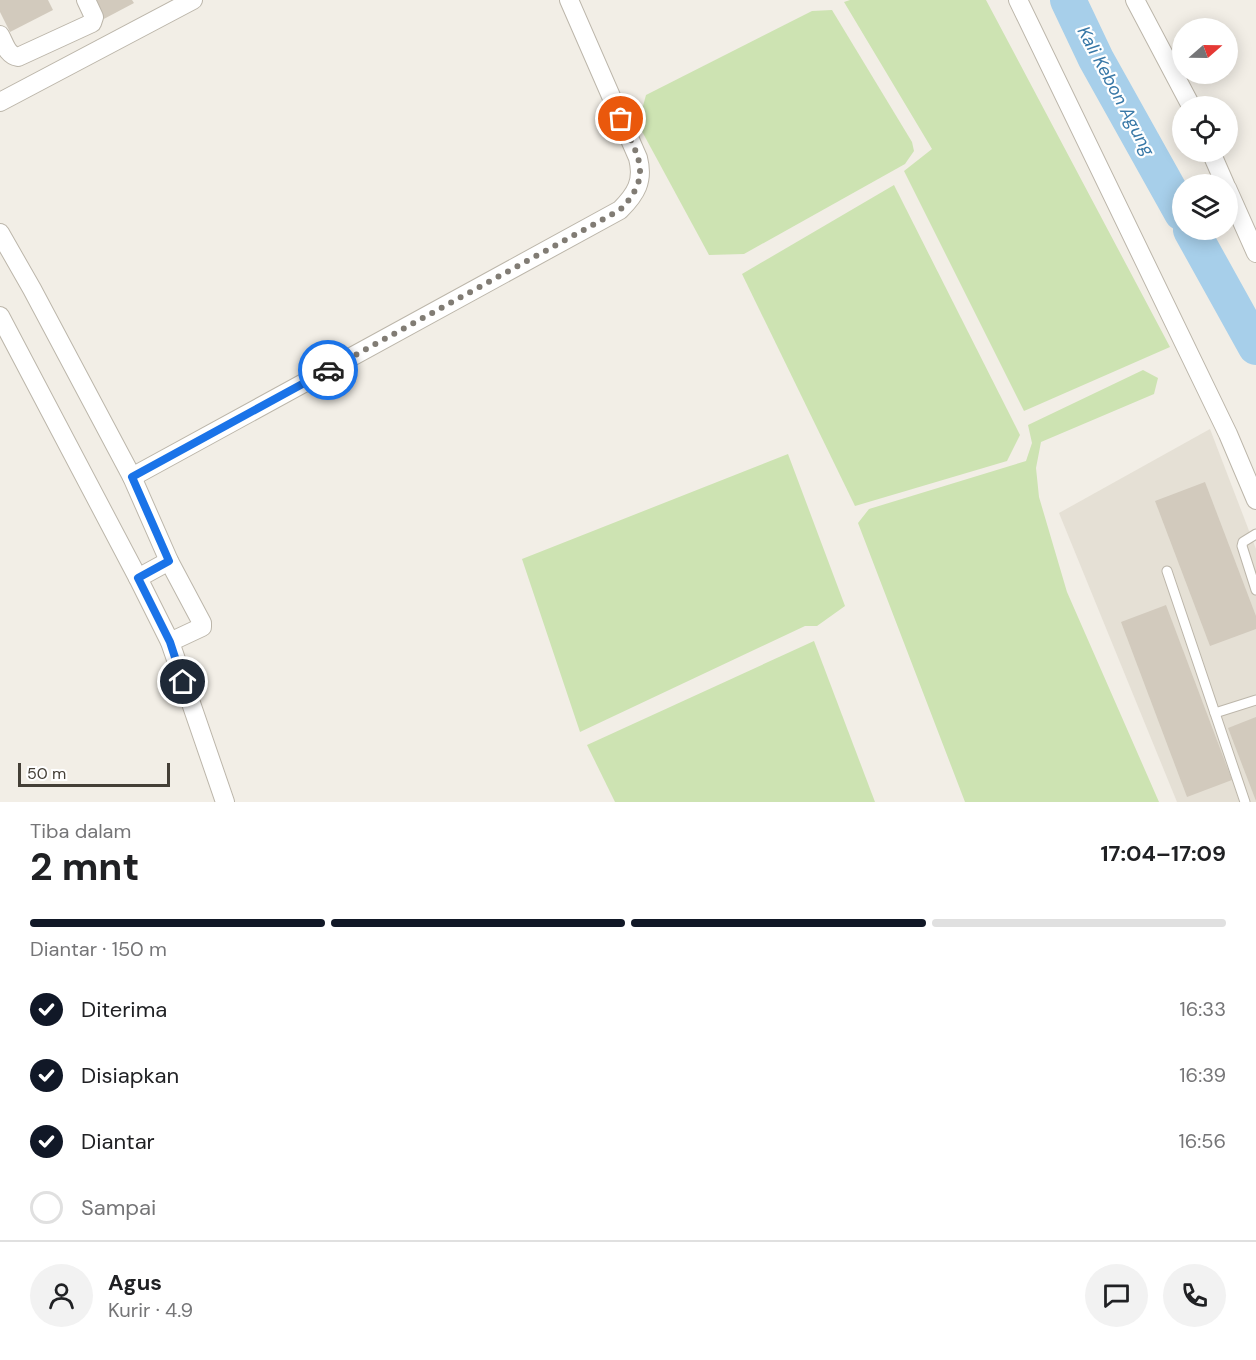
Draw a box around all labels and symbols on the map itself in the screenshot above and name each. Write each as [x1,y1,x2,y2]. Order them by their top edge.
north arrow [1172,18,1238,84]
water label: Kali Kebon Agung [1072,22,1161,161]
pin [595,93,646,144]
courier [298,340,358,400]
pin [157,656,208,707]
scale bar [18,760,170,788]

